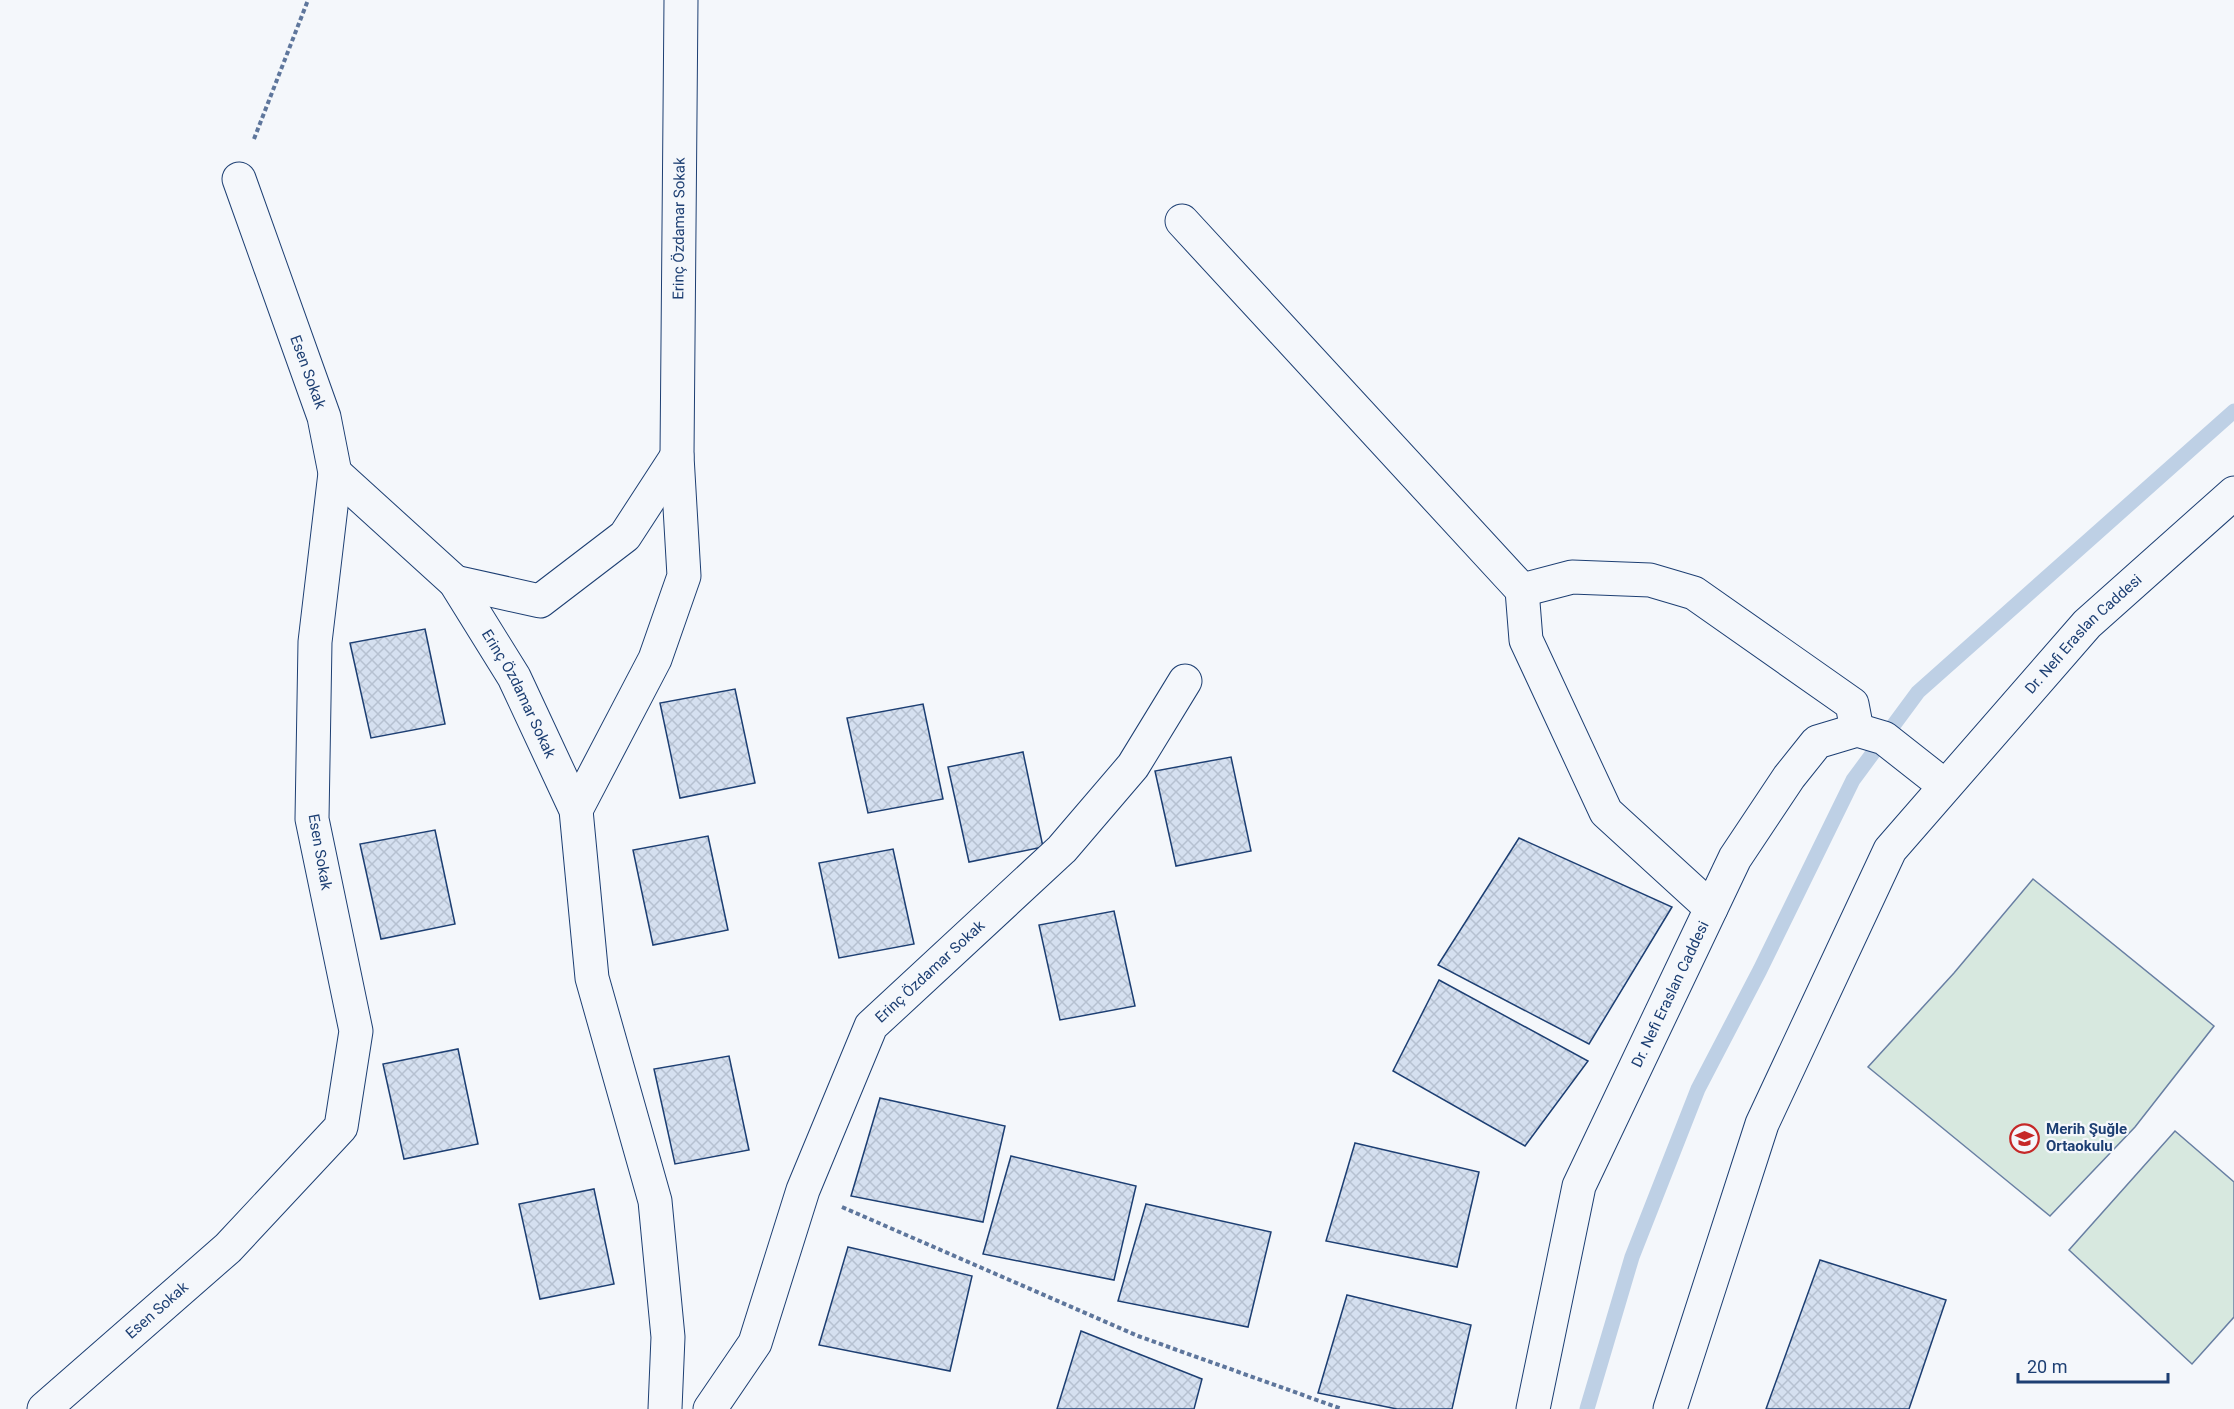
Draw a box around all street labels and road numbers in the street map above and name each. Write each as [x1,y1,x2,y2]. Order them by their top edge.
street label: Erinç Özdamar Sokak [669,157,689,300]
street label: Esen Sokak [286,333,330,412]
street label: Dr. Nefi Eraslan Caddesi [2021,571,2145,697]
street label: Erinç Özdamar Sokak [478,626,560,761]
street label: Esen Sokak [304,812,336,892]
street label: Erinç Özdamar Sokak [871,916,989,1026]
street label: Dr. Nefi Eraslan Caddesi [1628,918,1713,1070]
street label: Esen Sokak [122,1278,192,1342]

